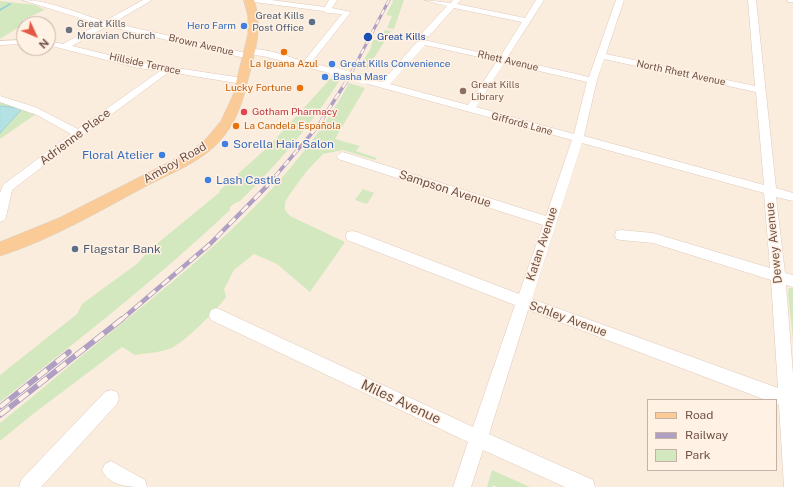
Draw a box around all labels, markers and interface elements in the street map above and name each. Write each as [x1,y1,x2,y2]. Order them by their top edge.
place label: Great Kills Post Office [252,10,304,34]
north arrow [16,16,56,56]
marker: Great Kills Post Office [307,17,317,27]
place label: Great Kills Moravian Church [77,18,155,42]
place label: Hero Farm [187,20,236,32]
marker: Hero Farm [239,21,249,31]
marker: Great Kills Moravian Church [64,25,74,35]
marker: Great Kills [362,31,374,43]
place label: Great Kills [377,31,426,43]
street label: Brown Avenue [167,32,235,58]
text: N [37,36,51,51]
marker: La Iguana Azul [279,47,289,57]
street label: Rhett Avenue [476,48,540,74]
street label: Hillside Terrace [108,51,182,77]
place label: La Iguana Azul [250,58,318,70]
place label: Great Kills Convenience [340,58,450,70]
street label: North Rhett Avenue [635,58,727,88]
marker: Great Kills Convenience [327,59,337,69]
place label: Basha Masr [333,71,387,83]
marker: Basha Masr [320,72,330,82]
place label: Great Kills Library [471,79,520,102]
place label: Lucky Fortune [225,82,292,94]
marker: Lucky Fortune [295,83,305,93]
marker: Great Kills Library [458,86,468,96]
street label: Adrienne Place [37,106,113,168]
place label: Gotham Pharmacy [252,106,337,118]
marker: Gotham Pharmacy [239,107,249,117]
street label: Giffords Lane [490,110,554,138]
place label: La Candela Española [244,120,341,132]
marker: La Candela Española [231,121,241,131]
place label: Sorella Hair Salon [233,137,334,151]
street label: Amboy Road [141,139,209,187]
marker: Sorella Hair Salon [220,139,230,149]
place label: Floral Atelier [82,148,154,162]
marker: Floral Atelier [157,150,167,160]
street label: Sampson Avenue [397,167,493,211]
place label: Lash Castle [216,173,281,187]
marker: Lash Castle [203,175,213,185]
street label: Dewey Avenue [763,202,785,284]
street label: Katan Avenue [523,205,561,283]
place label: Flagstar Bank [83,242,161,256]
marker: Flagstar Bank [70,244,80,254]
street label: Schley Avenue [527,298,609,340]
street label: Miles Avenue [358,376,444,428]
legend [647,399,777,471]
text: Road [685,408,713,422]
text: Railway [685,428,728,442]
text: Park [685,448,711,462]

